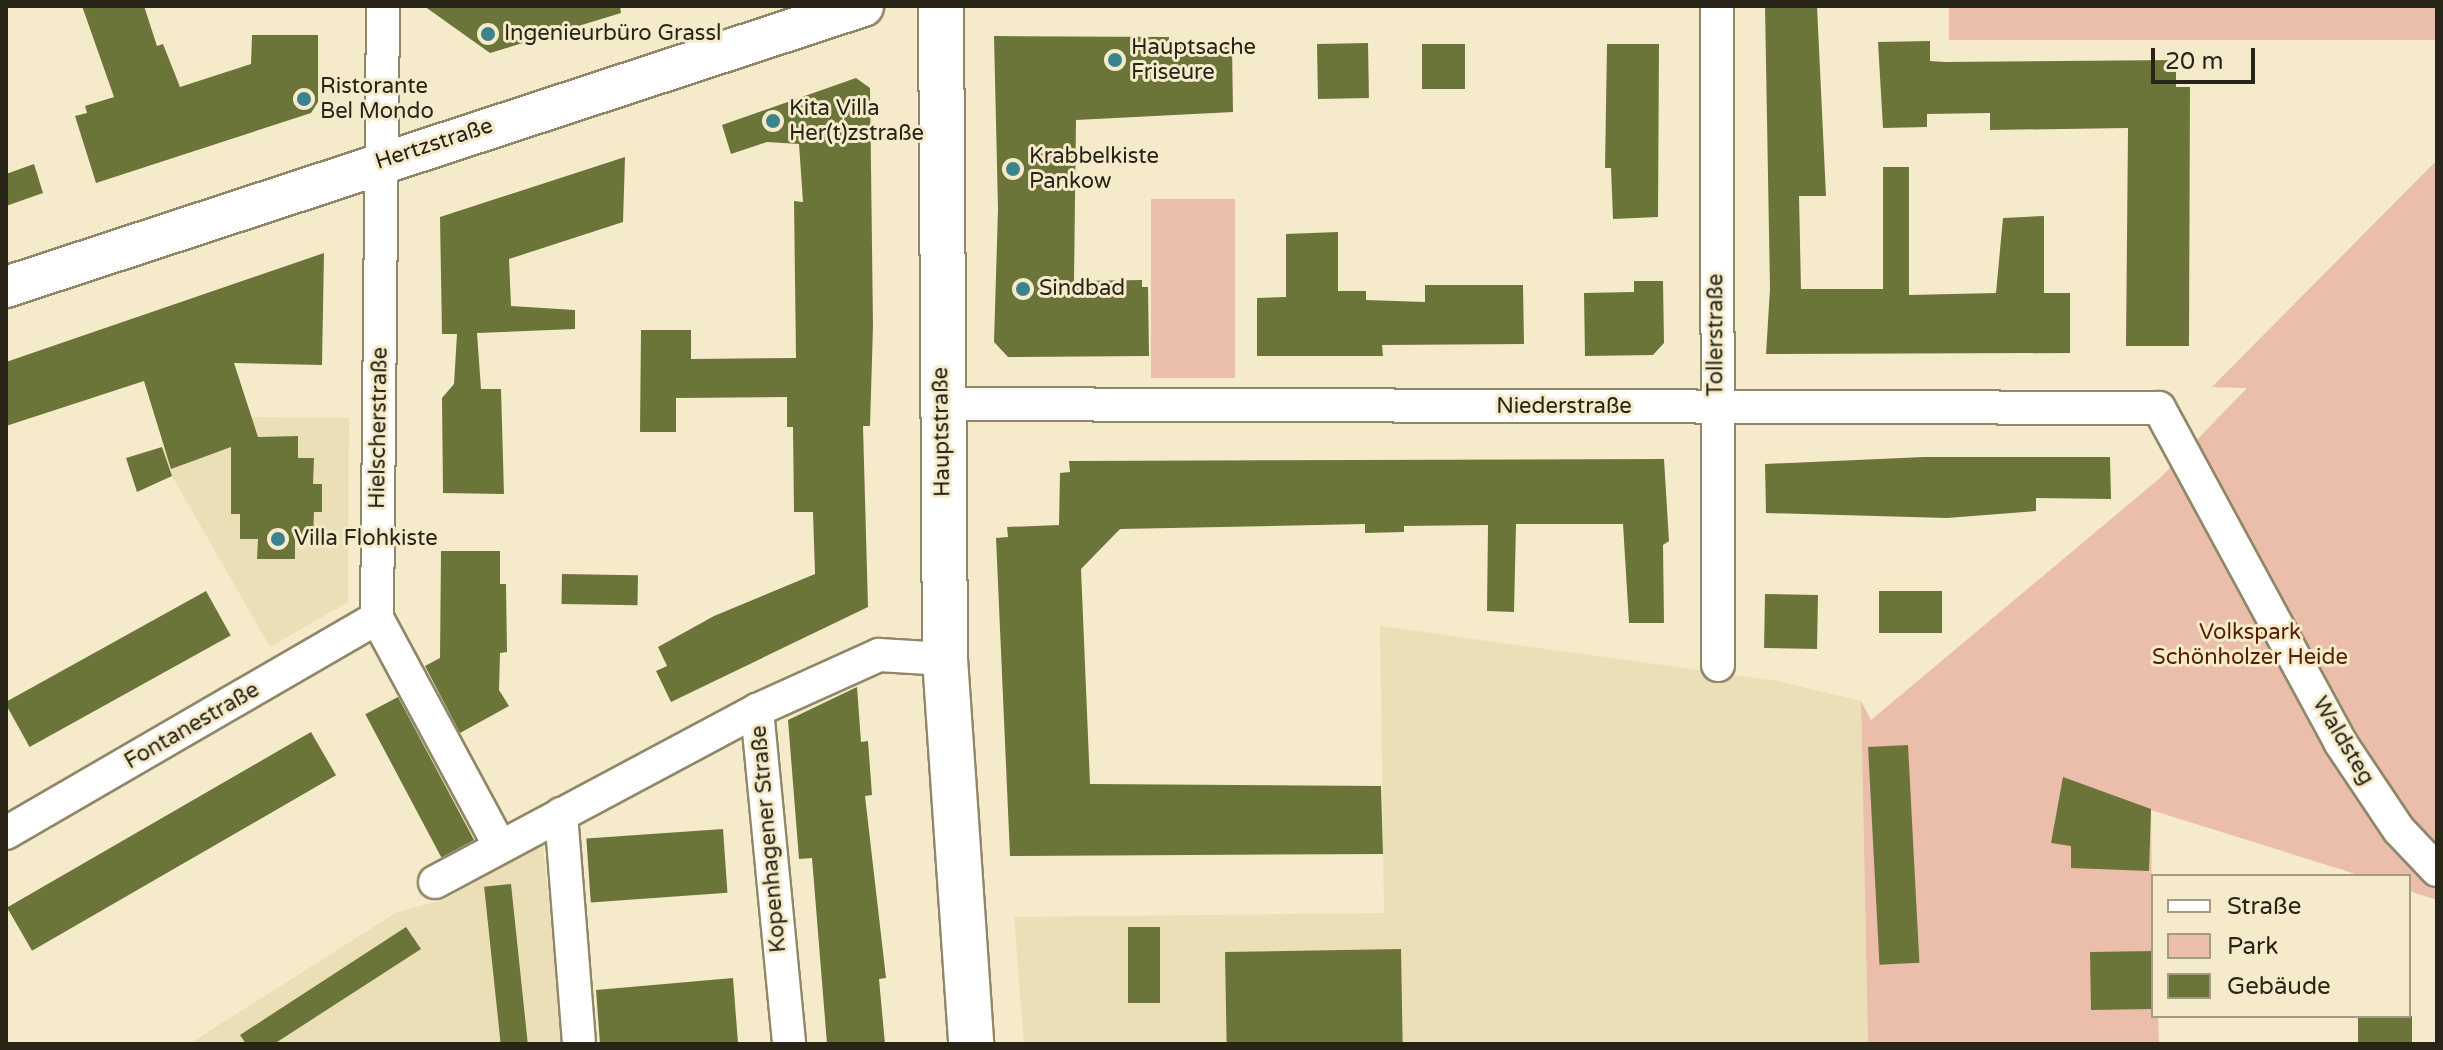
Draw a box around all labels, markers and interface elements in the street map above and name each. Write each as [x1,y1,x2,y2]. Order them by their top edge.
place label: Ingenieurbüro Grassl [504,21,721,47]
marker: Ingenieurbüro Grassl [479,25,497,43]
scale bar [2155,32,2259,82]
place label: Hauptsache Friseure [1131,34,1256,86]
text: 20 m [2165,47,2223,76]
marker: Hauptsache Friseure [1106,51,1124,69]
place label: Ristorante Bel Mondo [320,73,434,124]
marker: Ristorante Bel Mondo [295,90,313,108]
place label: Kita Villa Her(t)zstraße [789,95,924,146]
marker: Kita Villa Her(t)zstraße [764,112,782,130]
street label: Hertzstraße [372,113,496,175]
place label: Krabbelkiste Pankow [1029,143,1159,194]
marker: Krabbelkiste Pankow [1004,160,1022,178]
street label: Tollerstraße [1703,274,1729,396]
place label: Sindbad [1039,276,1125,302]
marker: Sindbad [1014,280,1032,298]
street label: Hielscherstraße [364,347,394,509]
street label: Hauptstraße [928,367,956,497]
street label: Niederstraße [1496,394,1632,420]
place label: Villa Flohkiste [294,526,438,552]
marker: Villa Flohkiste [269,530,287,548]
park label: Volkspark Schönholzer Heide [2152,619,2348,670]
street label: Fontanestraße [120,677,264,775]
street label: Waldsteg [2306,692,2380,790]
street label: Kopenhagener Straße [746,724,792,954]
legend [2151,874,2411,1018]
text: Straße [2227,892,2301,921]
text: Park [2227,932,2278,961]
text: Gebäude [2227,972,2331,1001]

